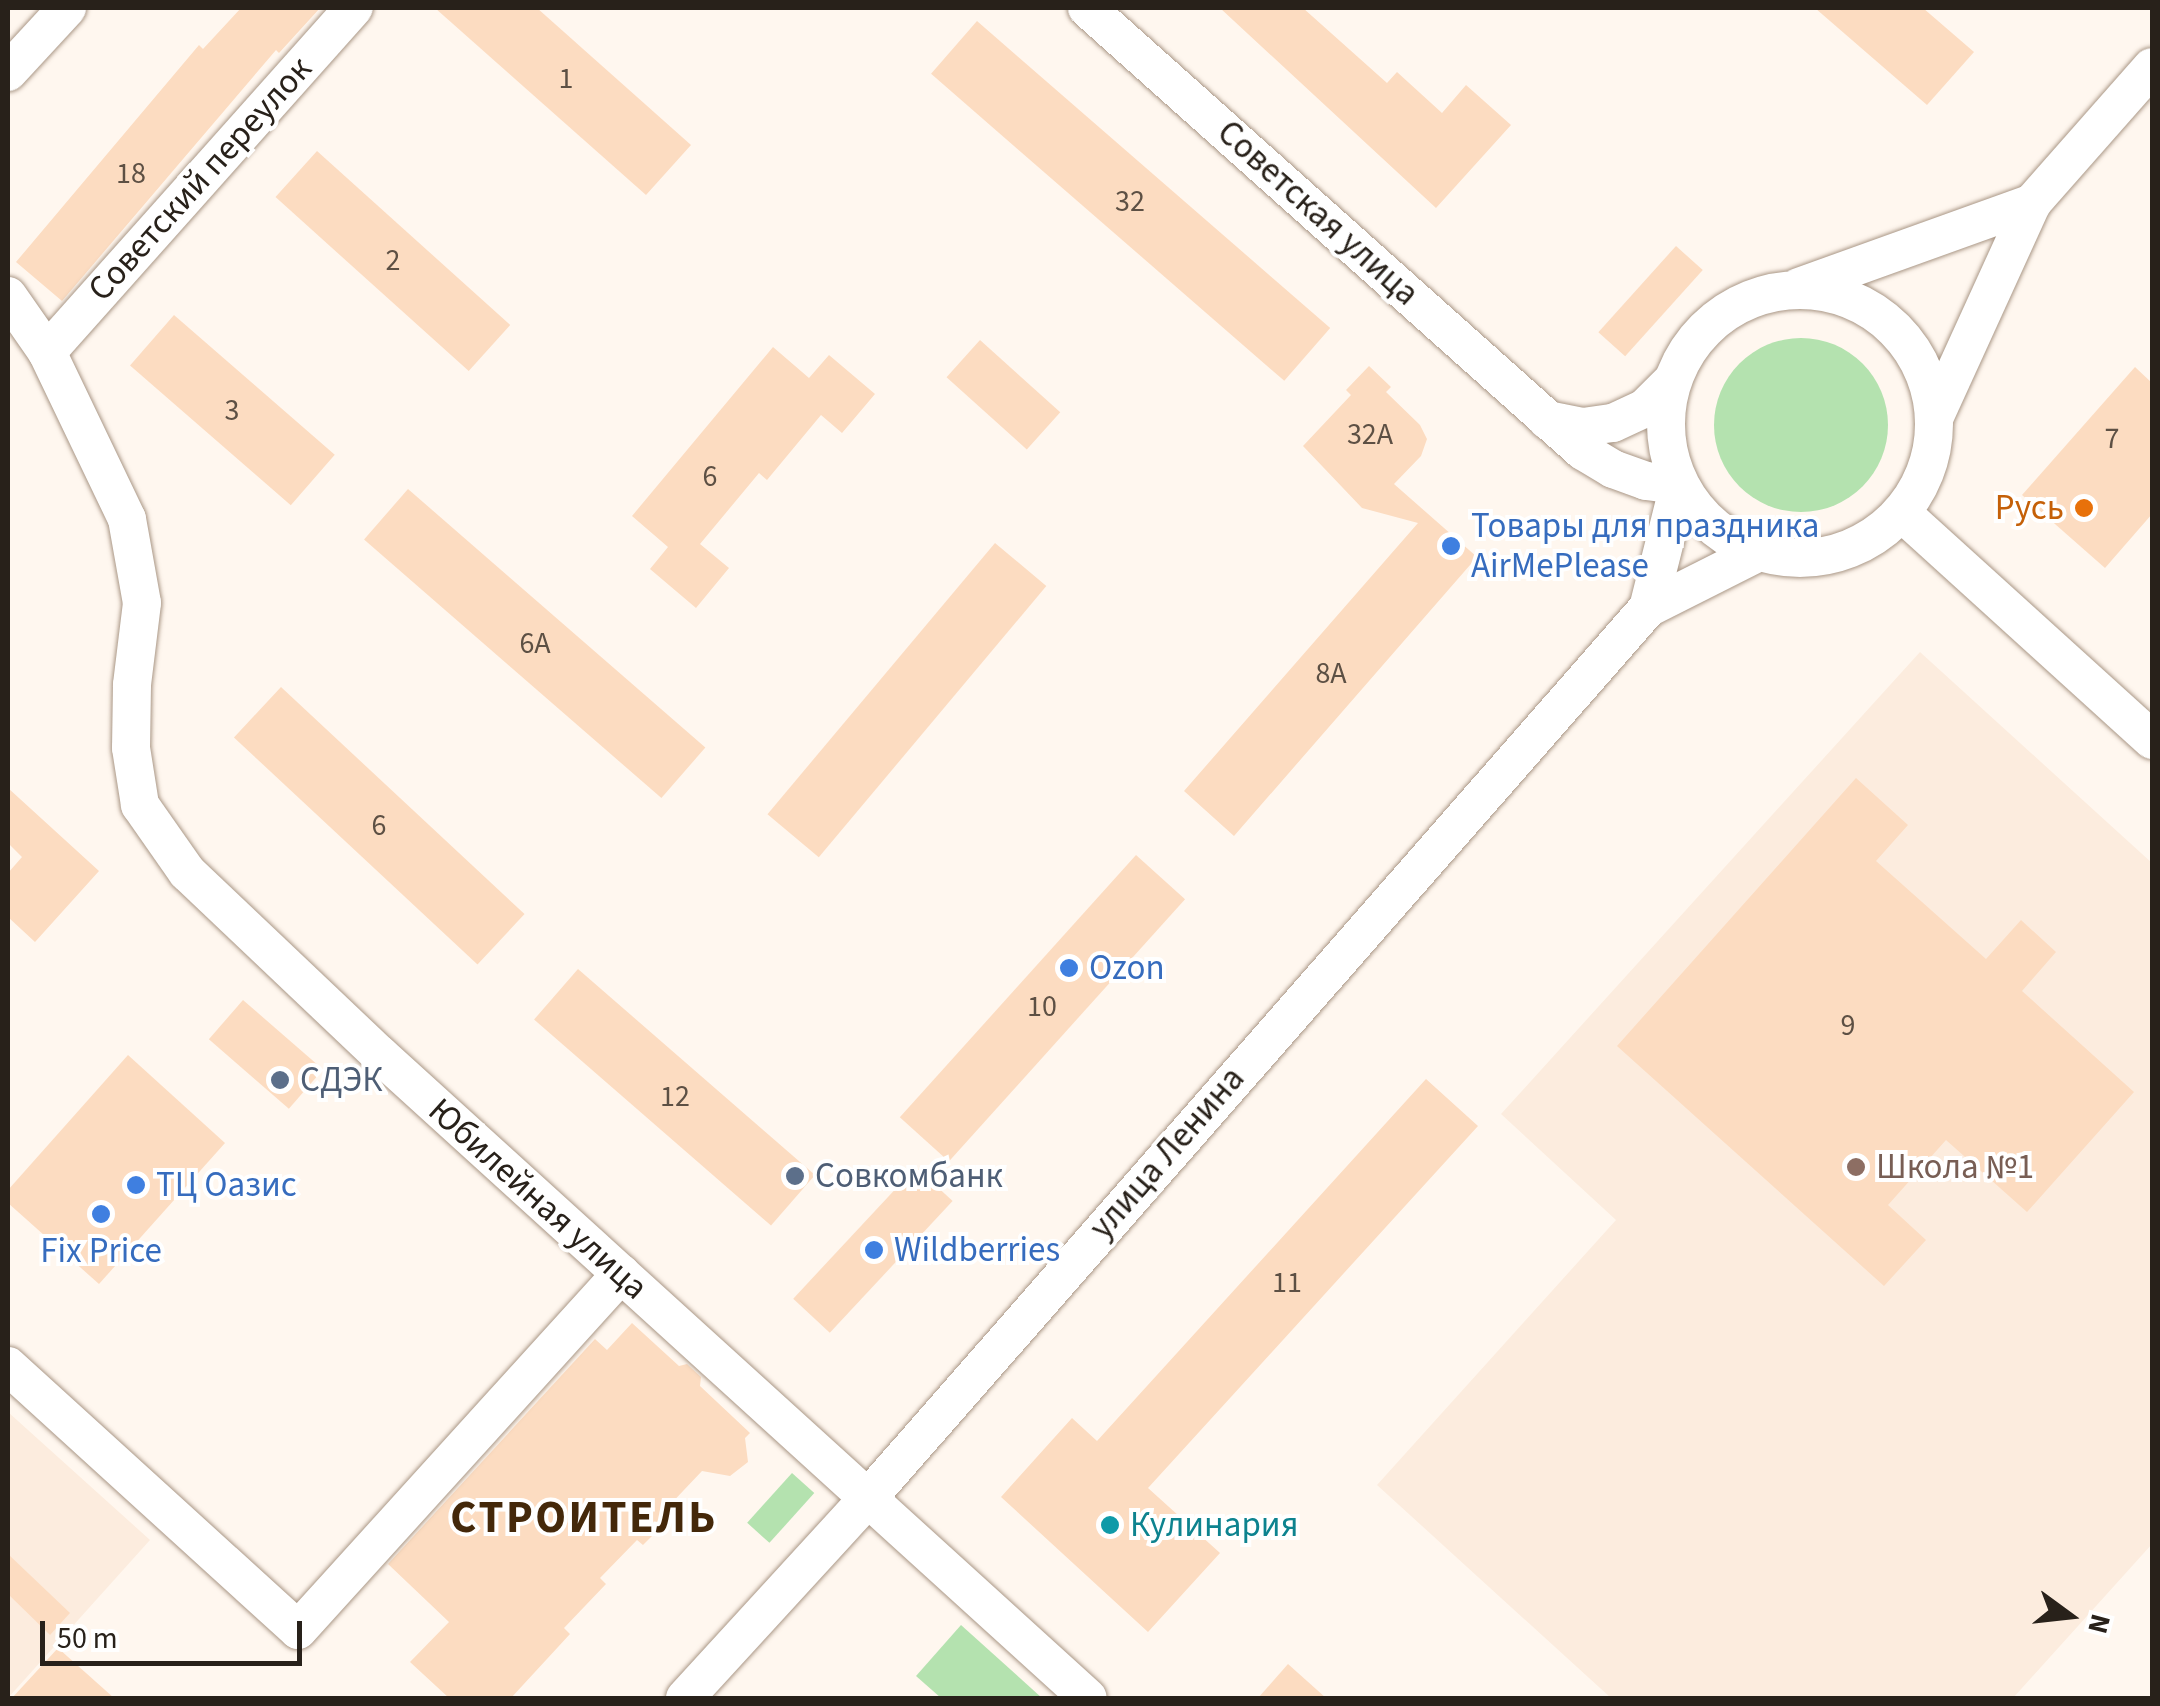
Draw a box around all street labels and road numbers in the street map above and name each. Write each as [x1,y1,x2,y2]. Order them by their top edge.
street label: Советский переулок [79,48,321,310]
street label: Советская улица [1209,112,1427,314]
street label: улица Ленина [1081,1058,1253,1248]
street label: Юбилейная улица [420,1090,656,1308]

